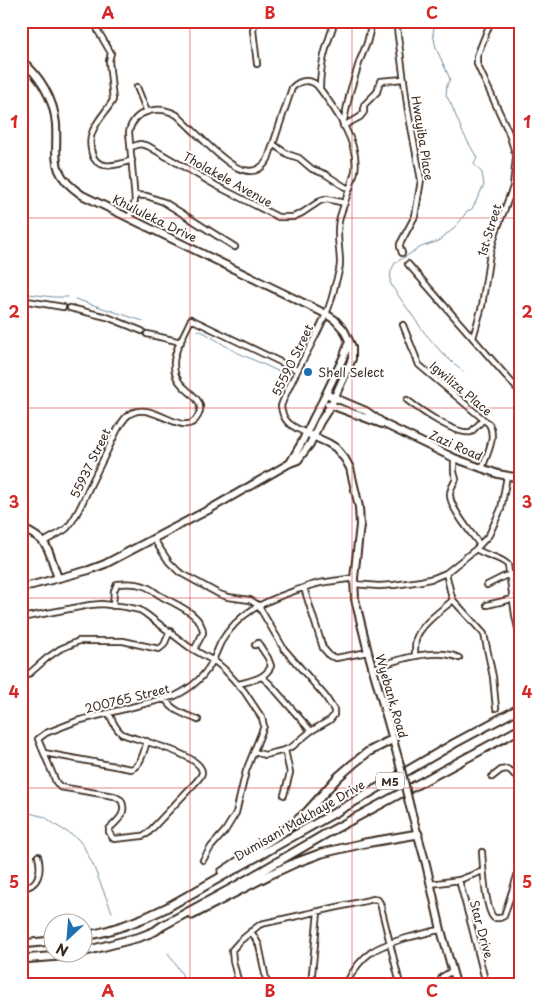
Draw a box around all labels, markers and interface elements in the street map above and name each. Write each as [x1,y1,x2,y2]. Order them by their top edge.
text: A [102,0,115,24]
text: B [265,0,276,24]
text: C [426,0,438,24]
street label: Hwayiba Place [407,94,439,182]
text: 1 [10,109,18,133]
text: 1 [523,109,531,133]
street label: Tholakele Avenue [180,147,276,211]
street label: Khululeka Drive [110,190,201,246]
street label: 1st Street [473,201,506,258]
text: 2 [8,299,20,323]
text: 2 [521,299,533,323]
street label: 55590 Street [267,321,317,399]
street label: Igwiliza Place [426,356,496,420]
place label: Shell Select [318,363,384,381]
marker: Shell Select [302,366,314,378]
street label: 55937 Street [65,425,115,501]
street label: Zazi Road [426,425,486,465]
text: 3 [9,489,19,513]
text: 3 [522,489,532,513]
street label: Wyebank Road [371,652,413,740]
text: 4 [9,679,20,703]
street label: 200765 Street [83,679,172,717]
text: 4 [522,679,533,703]
road number: M5 [376,772,404,789]
street label: Dumisani Makhaye Drive [230,775,368,865]
text: 5 [9,869,19,893]
text: 5 [522,869,532,893]
street label: Star Drive [466,898,499,961]
north arrow [42,912,92,962]
text: N [52,938,72,962]
text: A [102,978,115,1002]
text: B [265,978,276,1002]
text: C [426,978,438,1002]

